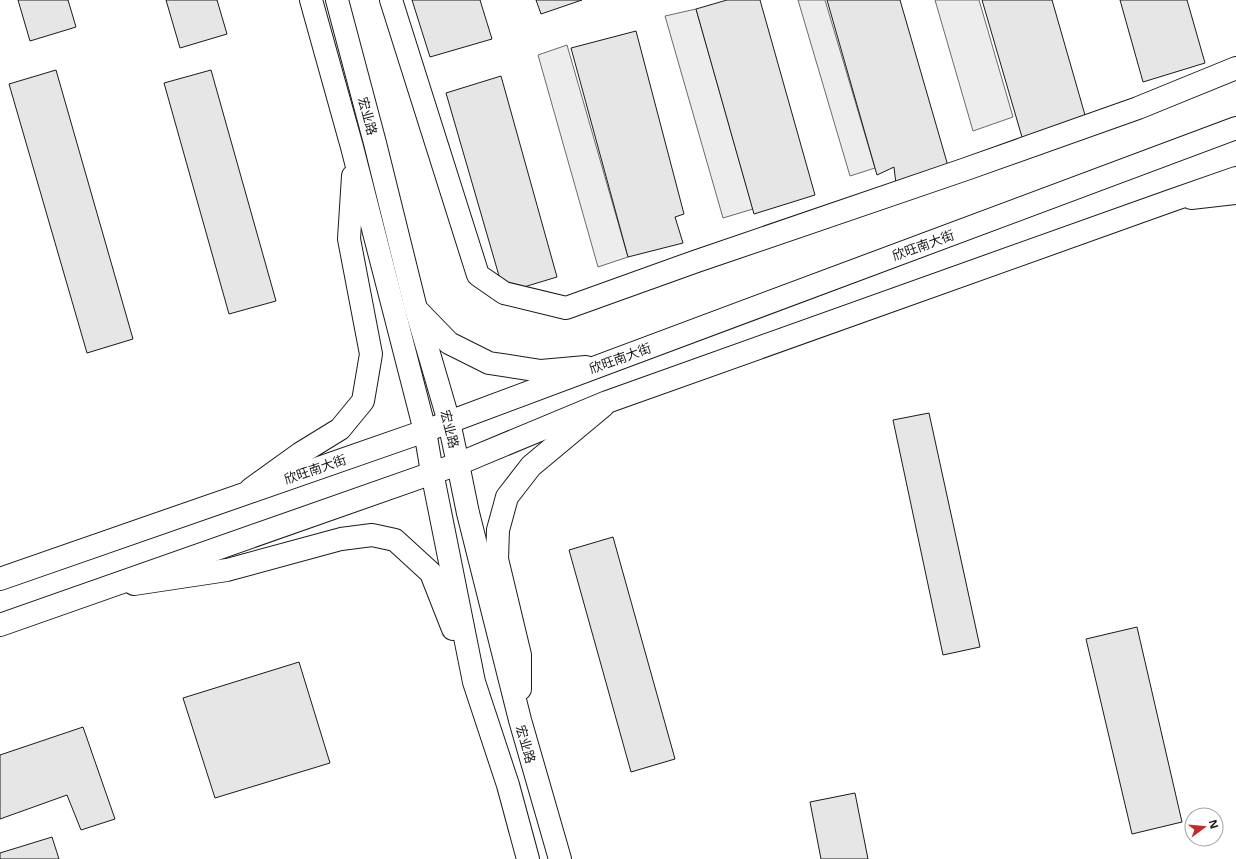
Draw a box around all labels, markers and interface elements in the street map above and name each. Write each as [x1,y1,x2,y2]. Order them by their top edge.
street label: 宏业路 [354,95,382,137]
street label: 欣旺南大街 [889,225,957,265]
street label: 欣旺南大街 [586,338,654,378]
street label: 宏业路 [437,408,463,450]
street label: 欣旺南大街 [281,450,349,488]
street label: 宏业路 [512,723,540,765]
north arrow [1184,807,1224,847]
text: N [1206,818,1223,830]

